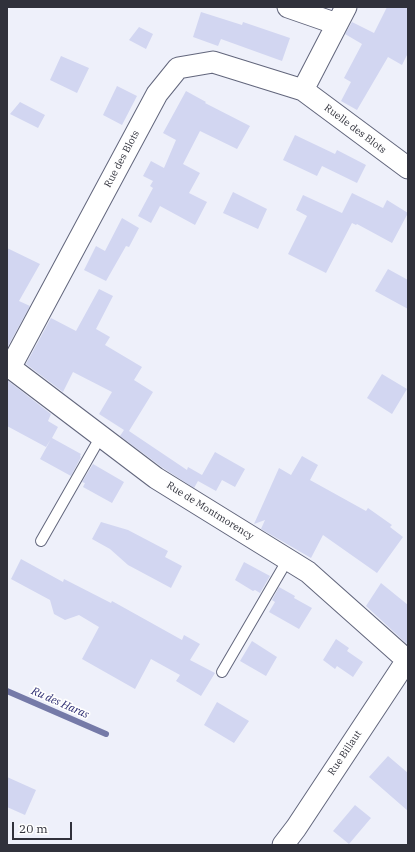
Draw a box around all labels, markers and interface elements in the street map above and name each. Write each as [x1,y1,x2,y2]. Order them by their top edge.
street label: Ruelle des Blots [322,102,388,156]
street label: Rue des Blots [102,128,142,190]
street label: Rue de Montmorency [164,479,256,543]
water label: Ru des Haras [29,685,91,721]
street label: Rue Billaut [326,728,364,778]
scale bar [14,814,74,840]
text: 20 m [19,821,48,836]

